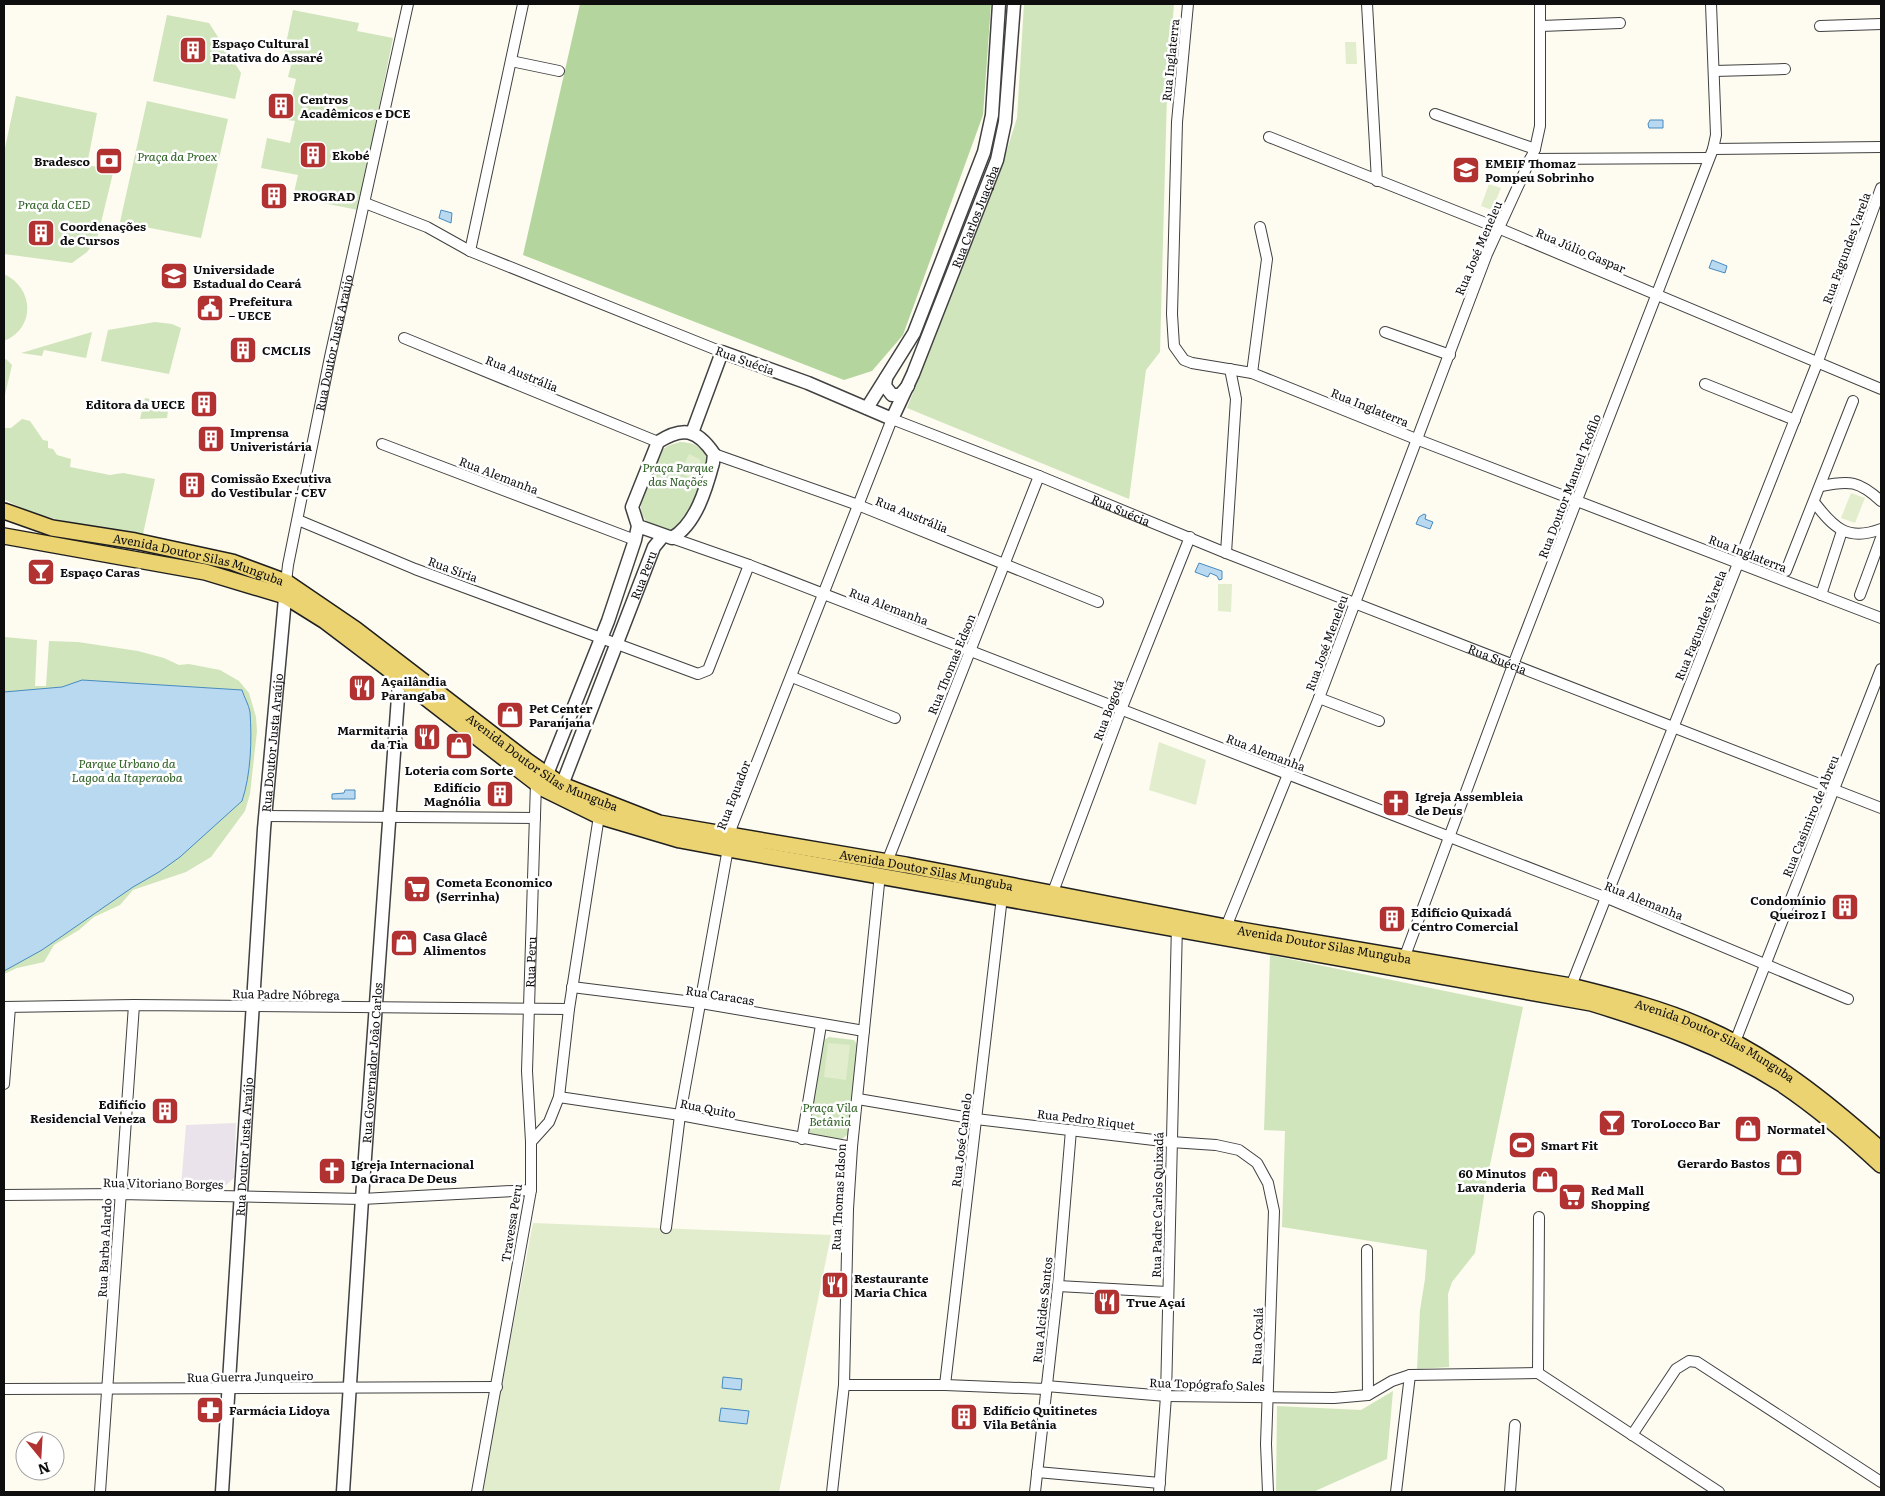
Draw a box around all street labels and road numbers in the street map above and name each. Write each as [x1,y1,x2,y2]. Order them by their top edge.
street label: Rua Inglaterra [1157,17,1183,102]
street label: Rua Carlos Juaçaba [946,162,1003,271]
street label: Rua Fagundes Varela [1817,189,1875,306]
street label: Rua José Meneleu [1450,198,1506,298]
street label: Rua Júlio Gaspar [1533,223,1629,277]
street label: Rua Doutor Justa Araújo [310,273,357,413]
street label: Rua Suécia [713,341,778,379]
street label: Rua Austrália [483,350,562,396]
street label: Rua Inglaterra [1328,383,1412,431]
street label: Rua Doutor Manuel Teófilo [1533,411,1605,561]
street label: Rua Alemanha [457,452,542,499]
street label: Rua Suécia [1089,490,1153,530]
street label: Rua Austrália [873,491,952,537]
street label: Avenida Doutor Silas Munguba [112,529,287,590]
street label: Rua Inglaterra [1706,530,1790,576]
street label: Rua Peru [625,548,661,602]
street label: Rua Síria [426,552,481,587]
street label: Rua Fagundes Varela [1670,567,1731,683]
street label: Rua Alemanha [847,583,932,630]
street label: Rua José Meneleu [1300,592,1352,694]
street label: Rua Thomas Edson [923,611,979,717]
street label: Rua Suécia [1465,639,1530,679]
street label: Rua Doutor Justa Araújo [257,672,287,813]
street label: Rua Bogotá [1088,676,1128,743]
street label: Avenida Doutor Silas Munguba [463,709,621,815]
street label: Rua Alemanha [1224,729,1309,776]
street label: Rua Casimiro de Abreu [1777,752,1843,880]
street label: Rua Equador [711,757,755,832]
street label: Avenida Doutor Silas Munguba [838,845,1015,895]
street label: Rua Alemanha [1602,876,1687,924]
street label: Avenida Doutor Silas Munguba [1236,921,1413,968]
street label: Rua Peru [521,936,540,988]
street label: Rua Governador João Carlos [357,981,387,1144]
street label: Rua Caracas [684,981,756,1009]
street label: Rua Padre Nóbrega [232,984,341,1004]
street label: Avenida Doutor Silas Munguba [1633,994,1799,1087]
street label: Rua Doutor Justa Araújo [230,1076,257,1217]
street label: Rua José Camelo [946,1092,976,1188]
street label: Rua Quito [678,1094,738,1122]
street label: Rua Pedro Riquet [1036,1104,1136,1134]
street label: Rua Padre Carlos Quixadá [1147,1131,1167,1278]
street label: Rua Thomas Edson [826,1143,850,1251]
street label: Rua Vitoriano Borges [103,1173,224,1193]
street label: Travessa Peru [496,1182,526,1264]
street label: Rua Barba Alardo [92,1198,116,1298]
street label: Rua Alcides Santos [1027,1256,1057,1364]
street label: Rua Oxalá [1247,1306,1267,1365]
street label: Rua Guerra Junqueiro [186,1366,314,1386]
street label: Rua Topógrafo Sales [1149,1373,1266,1395]

